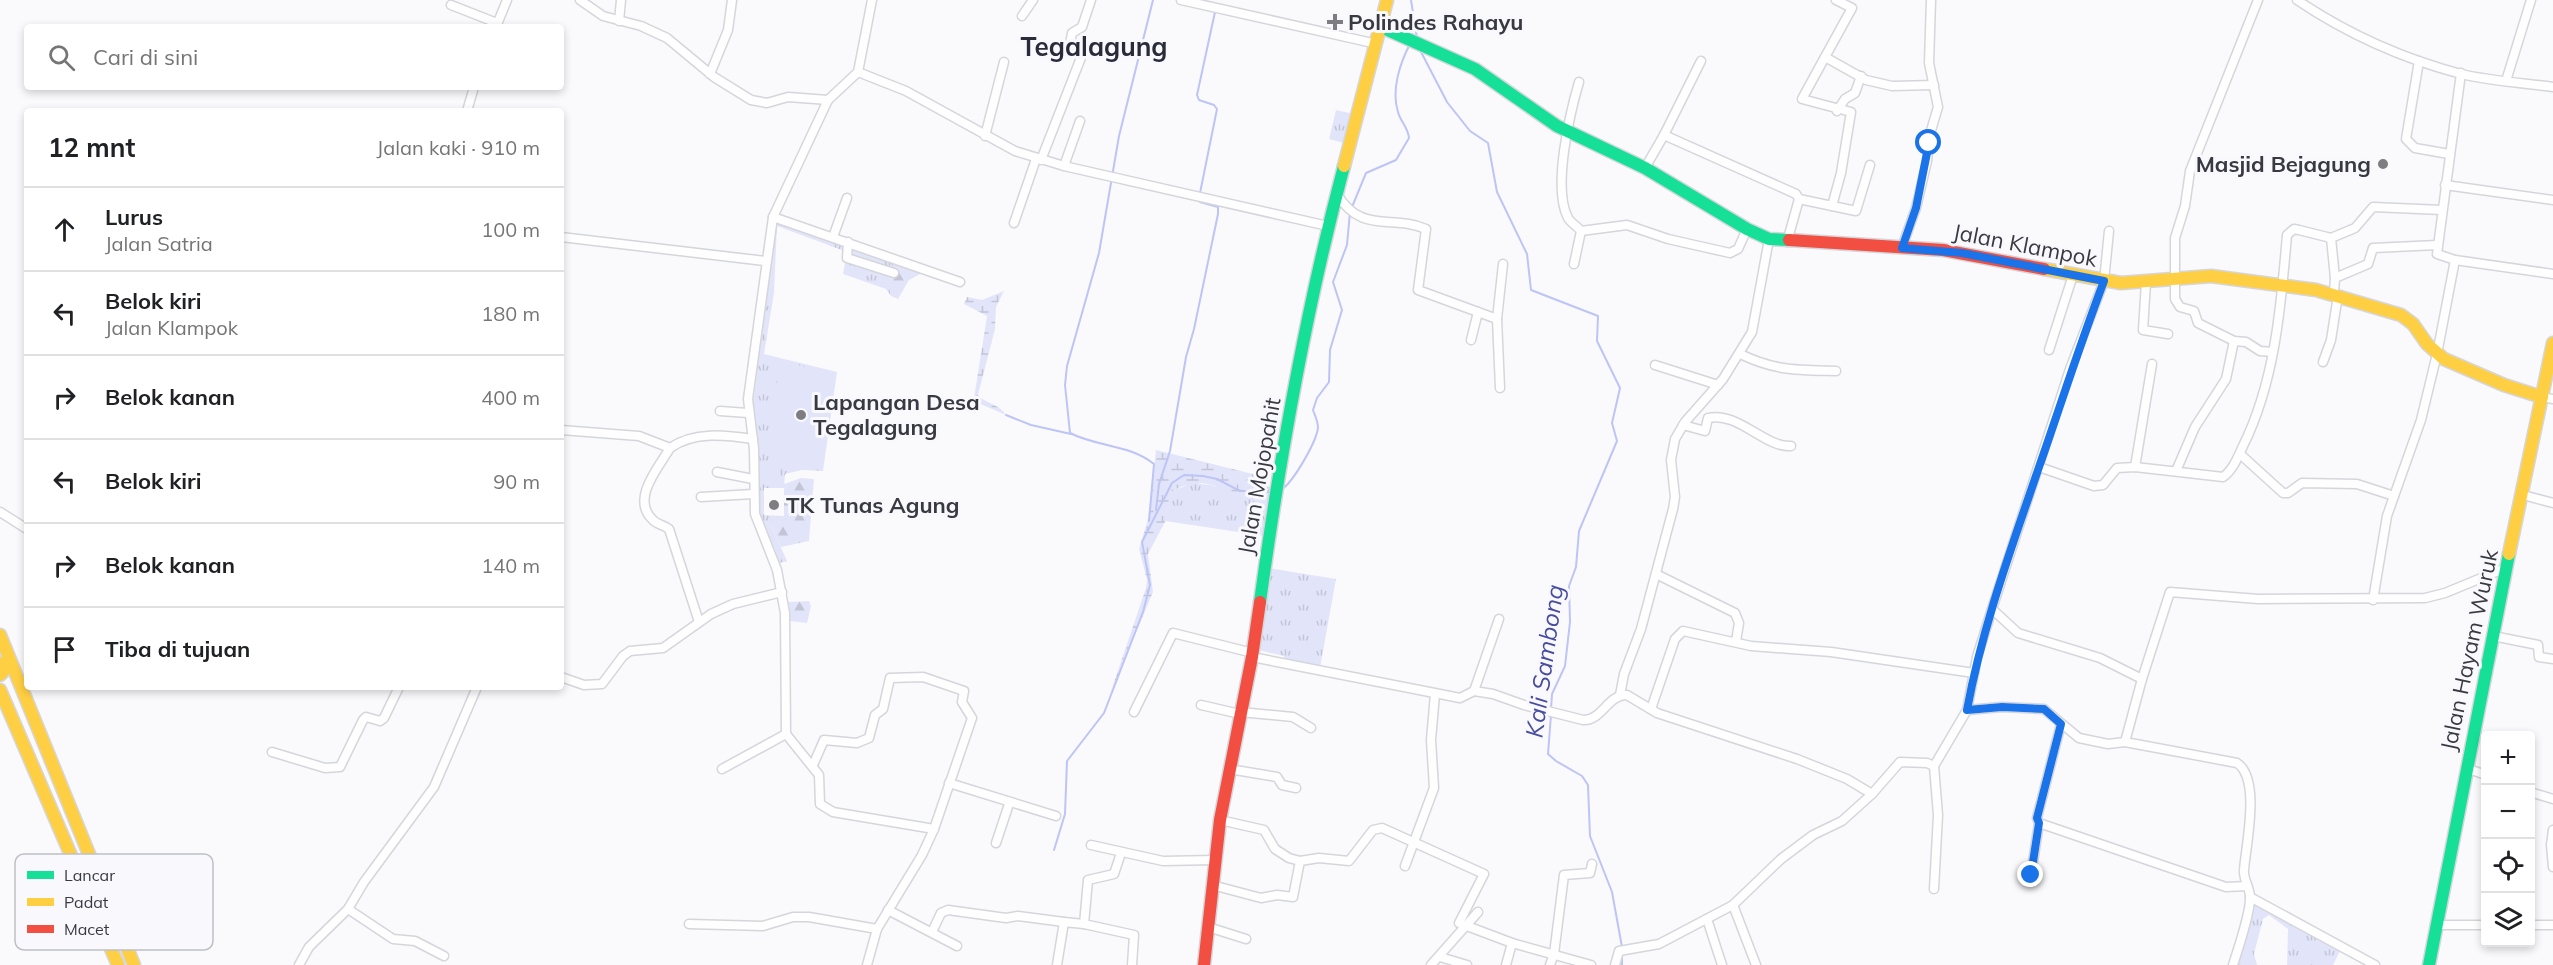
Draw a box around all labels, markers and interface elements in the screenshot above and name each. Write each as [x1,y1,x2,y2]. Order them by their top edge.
place label: Polindes Rahayu [1348,8,1523,36]
marker: Polindes Rahayu [1326,13,1344,31]
search box [24,24,564,90]
district label: Tegalagung [1020,30,1168,63]
icon: search [45,41,78,74]
text: Cari di sini [93,43,198,71]
route start [1915,129,1941,155]
text: 12 mnt [48,131,135,164]
text: Jalan kaki · 910 m [377,135,540,160]
place label: Masjid Bejagung [2196,150,2371,178]
marker: Masjid Bejagung [2376,157,2390,171]
text: Lurus [105,203,163,231]
icon: ahead [48,213,81,246]
text: 100 m [481,217,540,242]
street label: Jalan Klampok [1951,217,2100,273]
text: Jalan Satria [105,231,213,256]
text: Belok kiri [105,287,201,315]
icon: left [48,297,81,330]
text: 180 m [481,301,540,326]
text: Jalan Klampok [105,315,238,340]
icon: right [48,381,81,414]
text: Belok kanan [105,383,235,411]
text: 400 m [481,385,540,410]
place label: Lapangan Desa Tegalagung [813,388,980,441]
street label: Jalan Mojopahit [1231,395,1287,557]
marker: Lapangan Desa Tegalagung [794,408,808,422]
icon: left [48,465,81,498]
text: Belok kiri [105,467,201,495]
text: 90 m [493,469,540,494]
place label: TK Tunas Agung [786,491,959,519]
marker: TK Tunas Agung [767,498,781,512]
street label: Jalan Hayam Wuruk [2434,546,2504,753]
icon: right [48,549,81,582]
text: Belok kanan [105,551,235,579]
text: 140 m [481,553,540,578]
water label: Kali Sambong [1518,582,1570,740]
icon: arrive [48,633,81,666]
text: Tiba di tujuan [105,635,250,663]
map controls [2481,731,2535,947]
button: + [2481,731,2535,785]
button: − [2481,785,2535,839]
button: locate [2481,839,2535,893]
legend [15,854,213,950]
route end [2017,861,2043,887]
text: Lancar [64,865,115,885]
text: Padat [64,892,109,912]
button: layers [2481,893,2535,947]
text: Macet [64,919,110,939]

